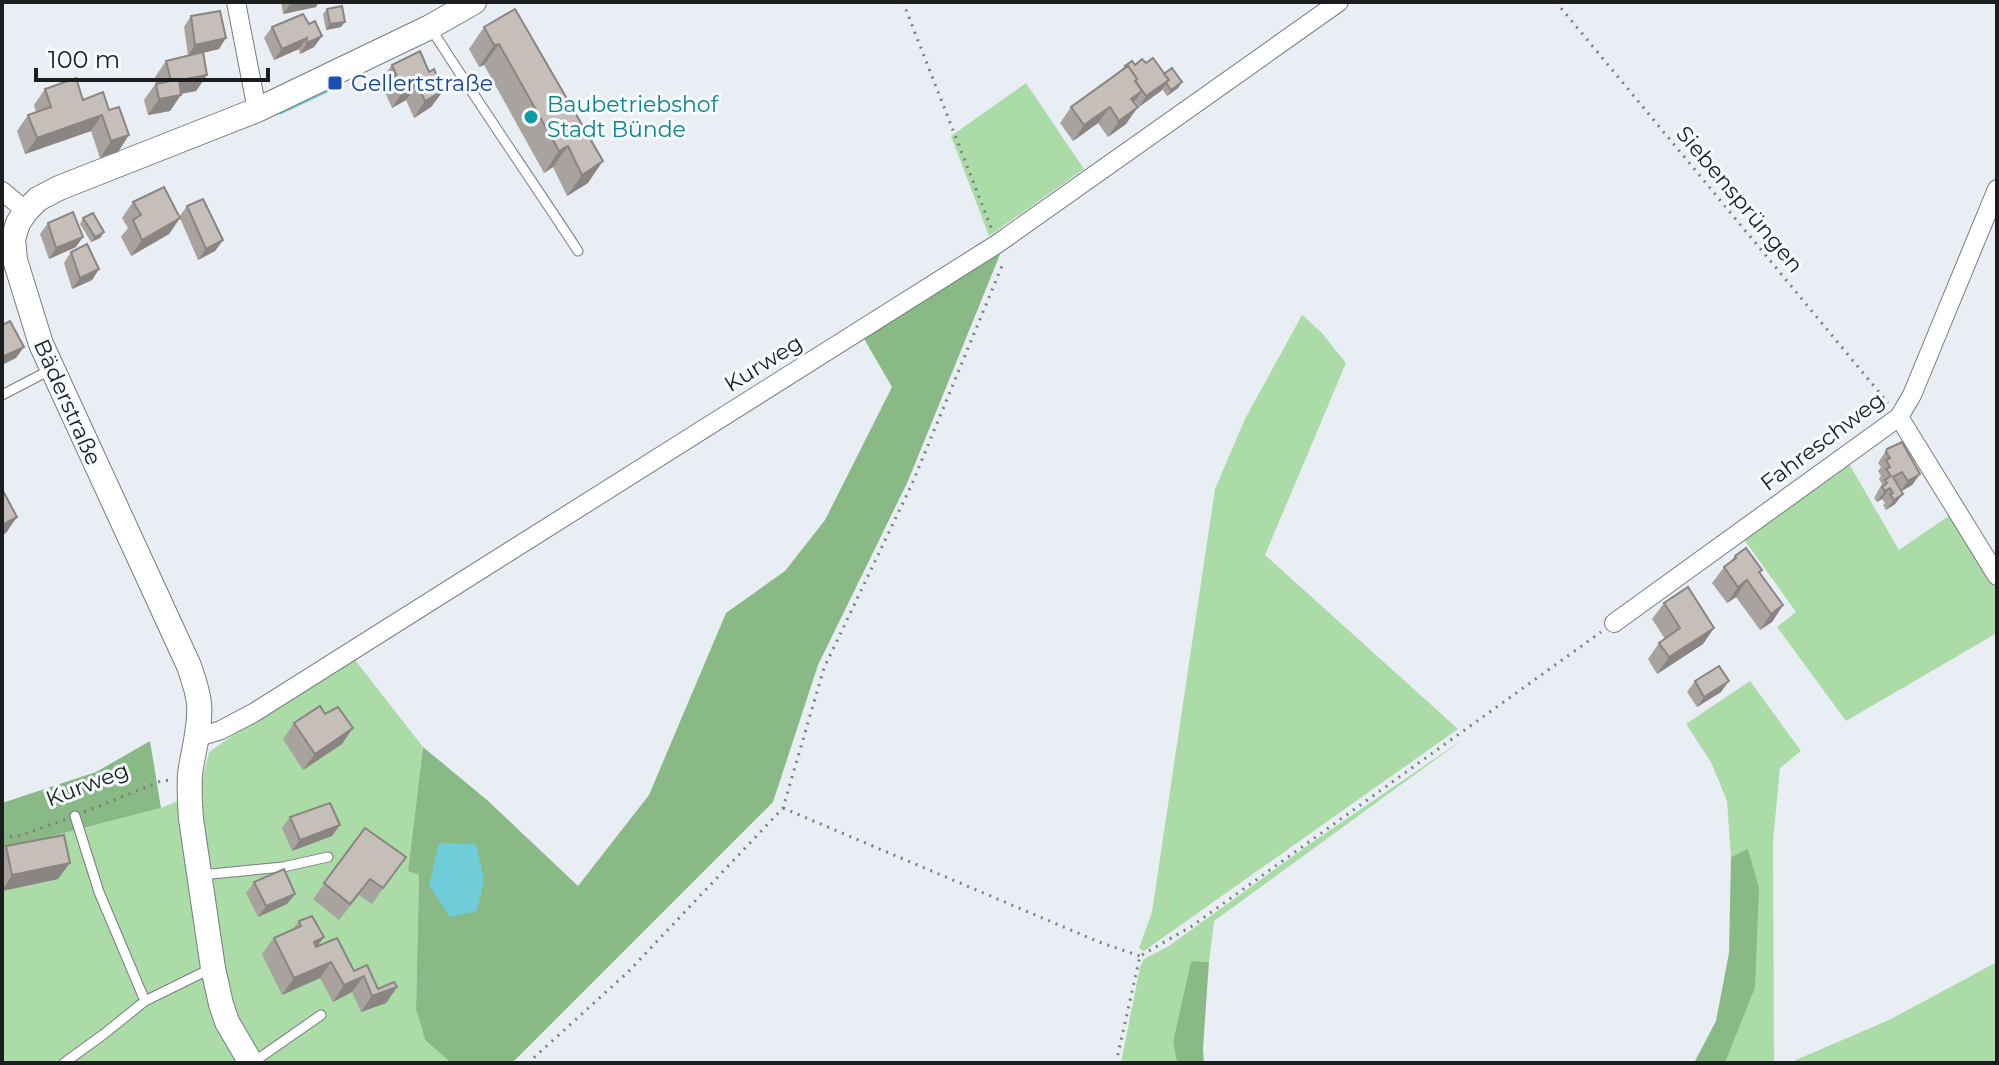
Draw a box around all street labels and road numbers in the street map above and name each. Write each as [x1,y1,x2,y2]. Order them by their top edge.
street label: Siebensprüngen [1670,120,1809,278]
street label: Kurweg [719,329,807,398]
street label: Bäderstraße [28,335,107,469]
street label: Fahreschweg [1755,386,1890,497]
street label: Kurweg [42,756,132,813]

